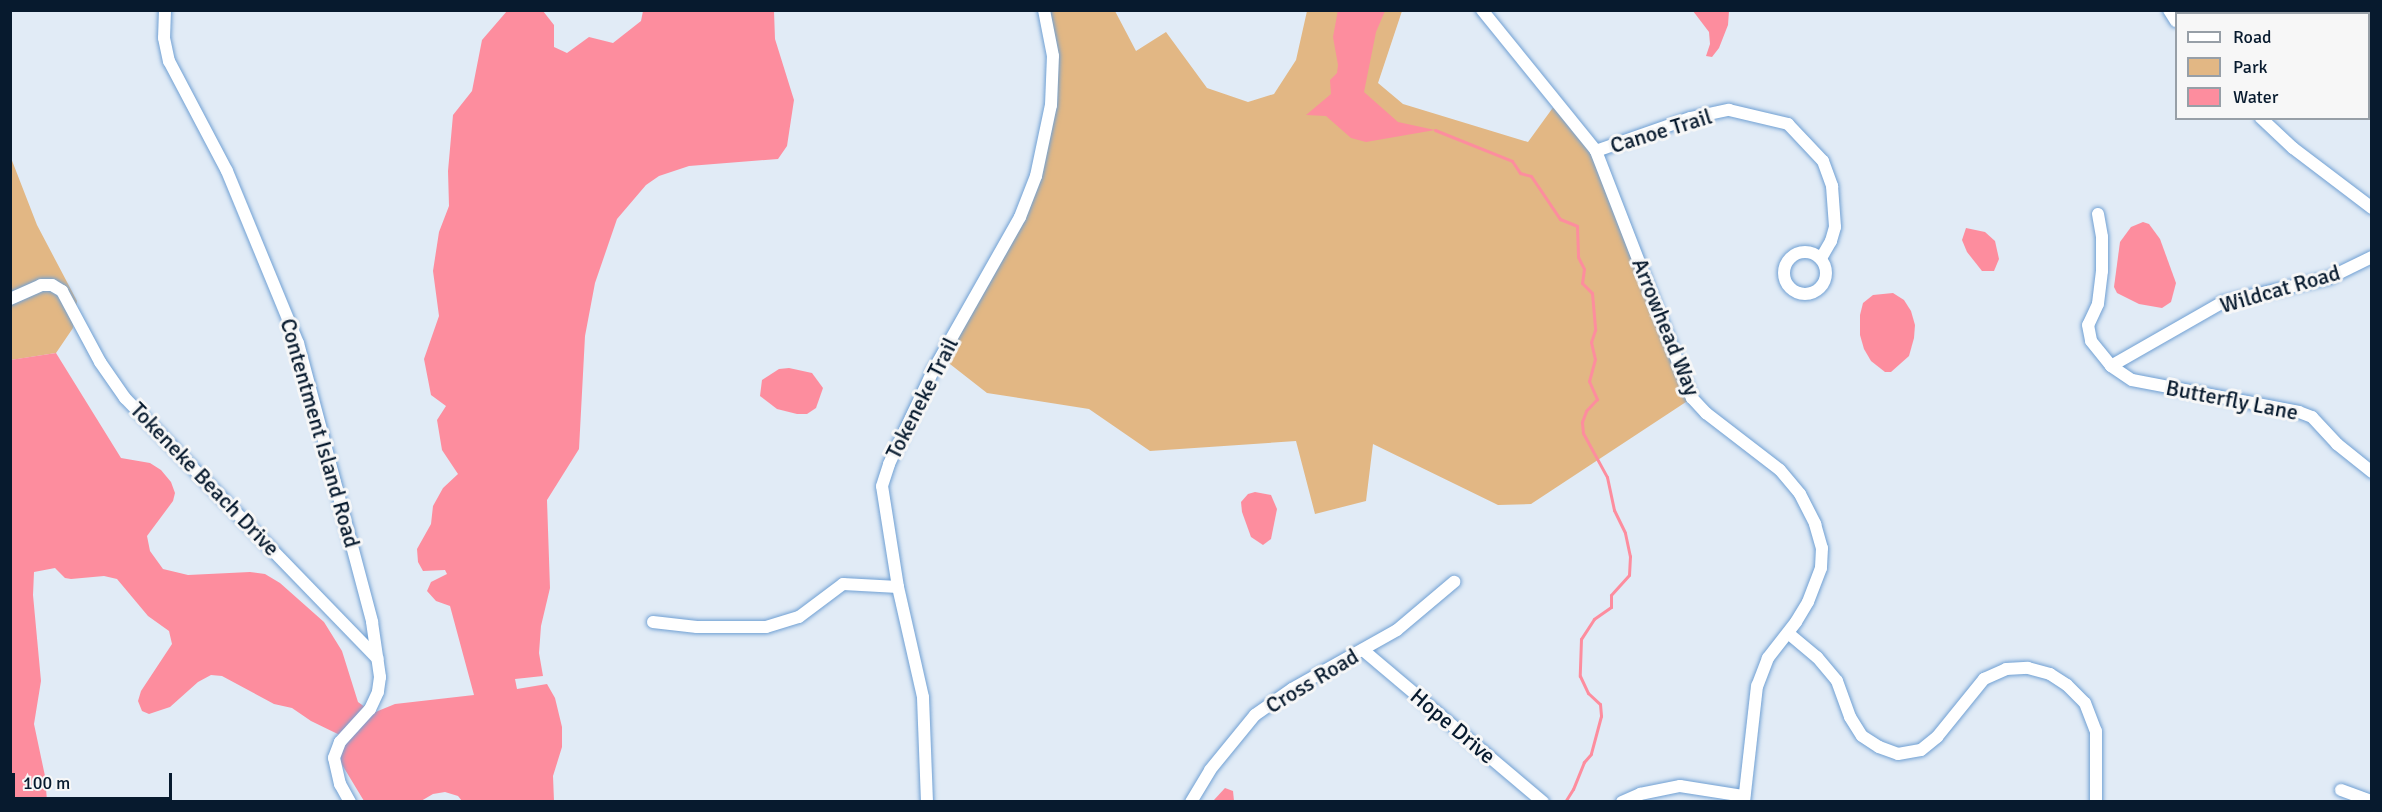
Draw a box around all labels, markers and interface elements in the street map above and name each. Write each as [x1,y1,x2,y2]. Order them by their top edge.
legend [2175,12,2370,120]
text: Road [2233,26,2272,48]
text: Park [2233,56,2268,78]
text: Water [2233,86,2278,108]
street label: Canoe Trail [1607,103,1715,159]
street label: Arrowhead Way [1626,254,1706,400]
street label: Wildcat Road [2217,259,2343,319]
street label: Contentment Island Road [275,315,365,551]
street label: Tokeneke Trail [880,333,964,463]
street label: Butterfly Lane [2164,374,2300,426]
street label: Tokeneke Beach Drive [125,397,285,561]
street label: Cross Road [1261,643,1363,719]
street label: Hope Drive [1405,683,1501,769]
scale bar [15,761,176,799]
text: 100 m [23,772,70,794]

